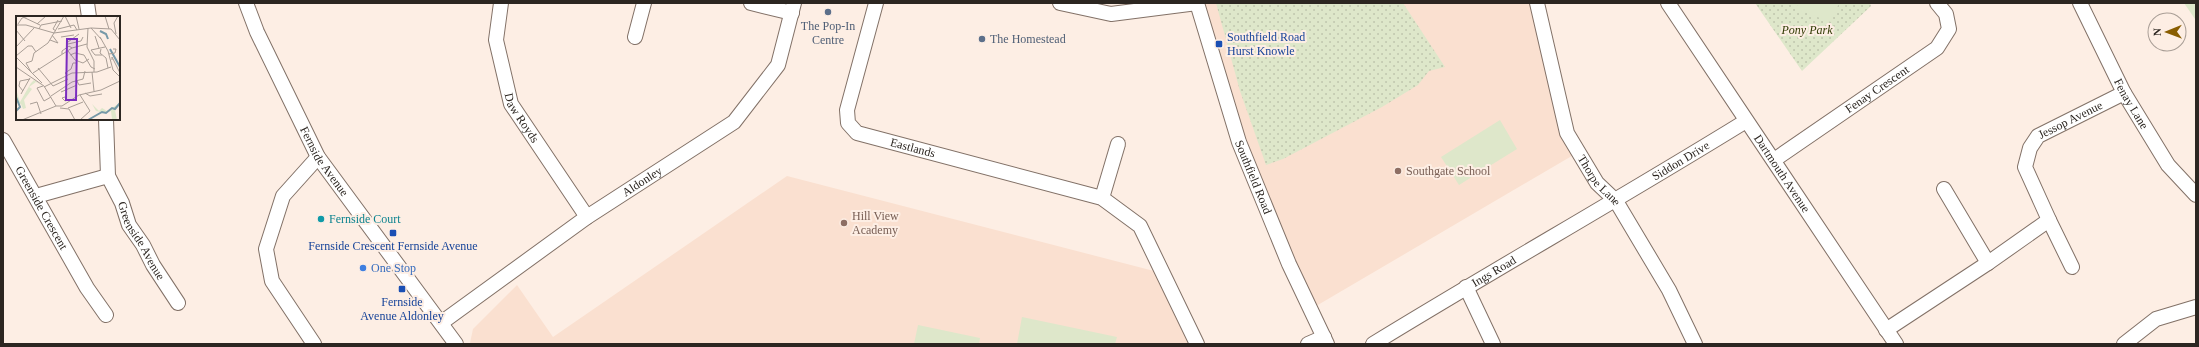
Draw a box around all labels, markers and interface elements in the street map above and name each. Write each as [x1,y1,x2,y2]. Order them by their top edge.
marker: The Pop-In Centre [823,7,833,17]
north arrow [2147,12,2187,52]
inset map [16,16,120,120]
place label: The Pop-In Centre [801,19,855,47]
park label: Pony Park [1781,23,1833,37]
text: N [2151,28,2163,36]
place label: Southfield Road Hurst Knowle [1227,30,1305,58]
place label: The Homestead [990,32,1066,46]
marker: The Homestead [977,34,987,44]
marker: Southfield Road Hurst Knowle [1214,39,1224,49]
street label: Fenay Crescent [1842,62,1912,116]
street label: Fenay Lane [2111,76,2151,132]
street label: Daw Royds [502,91,542,146]
street label: Jessop Avenue [2036,98,2105,142]
street label: Fernside Avenue [297,124,352,199]
street label: Dartmouth Avenue [1751,132,1813,215]
street label: Eastlands [889,135,937,161]
street label: Southfield Road [1232,138,1275,216]
street label: Siddon Drive [1649,138,1712,183]
street label: Thorpe Lane [1575,152,1624,208]
street label: Aldonley [620,163,665,199]
street label: Greenside Crescent [12,164,71,253]
place label: Southgate School [1406,164,1491,178]
marker: Southgate School [1393,166,1403,176]
street label: Greenside Avenue [115,200,168,283]
place label: Hill View Academy [852,209,899,237]
place label: Fernside Court [329,212,401,226]
marker: Fernside Court [316,214,326,224]
marker: Hill View Academy [839,218,849,228]
marker: Fernside Crescent Fernside Avenue [388,228,398,238]
place label: Fernside Crescent Fernside Avenue [308,239,478,253]
street label: Ings Road [1469,253,1519,290]
place label: One Stop [371,261,416,275]
marker: One Stop [358,263,368,273]
marker: Fernside Avenue Aldonley [397,284,407,294]
place label: Fernside Avenue Aldonley [360,295,444,323]

